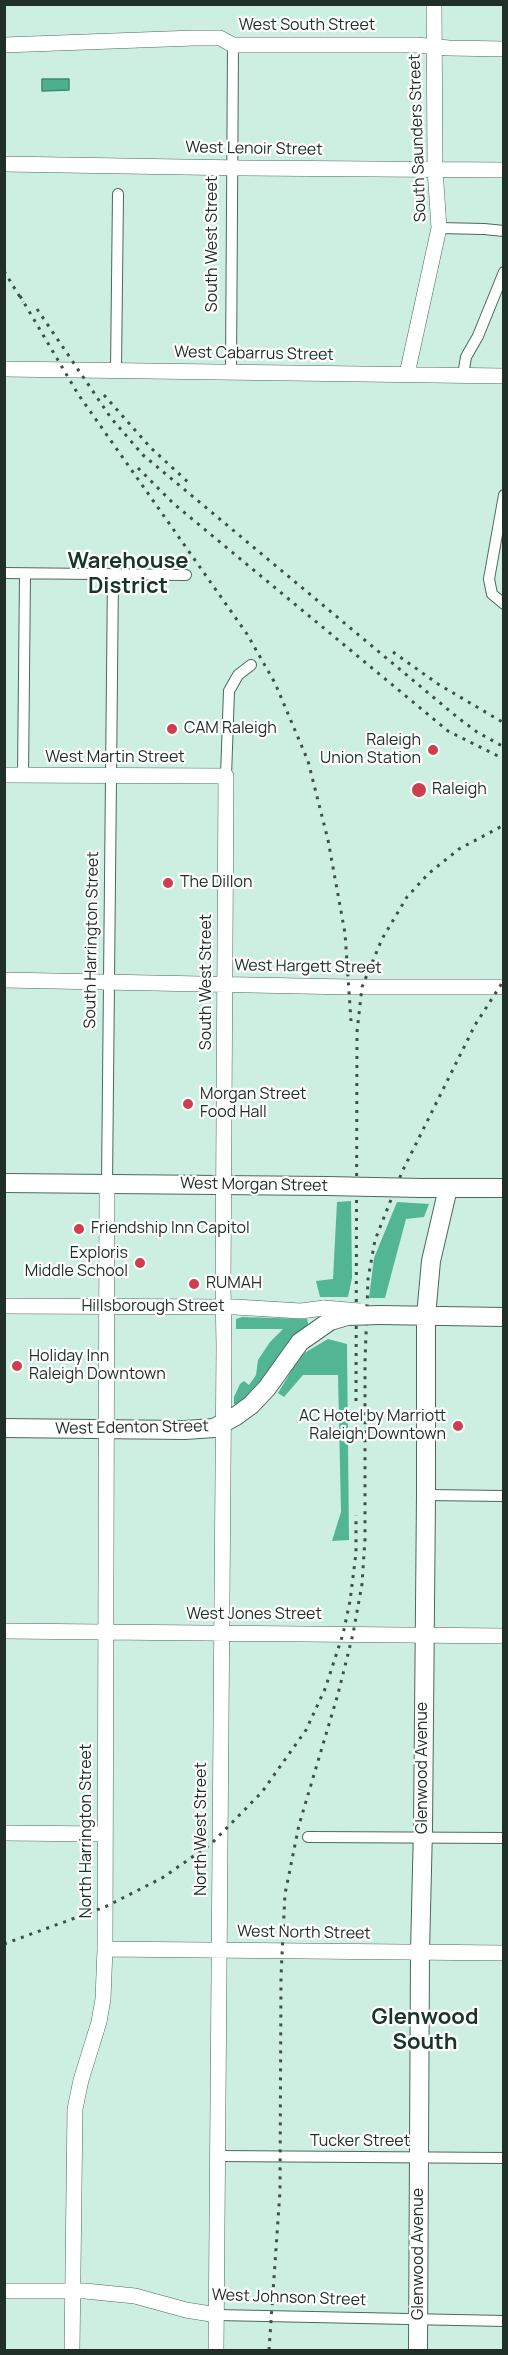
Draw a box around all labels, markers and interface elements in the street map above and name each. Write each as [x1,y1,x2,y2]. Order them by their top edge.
street label: West South Street [239,16,375,36]
street label: South Saunders Street [405,53,431,223]
street label: West Lenoir Street [185,138,323,160]
street label: South West Street [203,176,223,312]
street label: West Cabarrus Street [174,343,334,365]
district label: Warehouse District [67,549,189,600]
place label: CAM Raleigh [184,719,277,739]
marker: CAM Raleigh [165,722,179,736]
place label: Raleigh Union Station [320,731,421,769]
marker: Raleigh Union Station [426,743,440,757]
street label: West Martin Street [45,748,185,768]
place label: Raleigh [432,780,487,800]
marker: Raleigh [410,781,428,799]
street label: South Harrington Street [81,851,103,1029]
place label: The Dillon [180,873,253,893]
marker: The Dillon [161,876,175,890]
street label: South West Street [197,914,217,1050]
street label: West Hargett Street [234,956,382,978]
place label: Morgan Street Food Hall [200,1085,306,1123]
marker: Morgan Street Food Hall [181,1097,195,1111]
street label: West Morgan Street [180,1174,328,1196]
place label: Friendship Inn Capitol [91,1219,250,1239]
marker: Friendship Inn Capitol [72,1222,86,1236]
place label: Exploris Middle School [25,1244,128,1282]
marker: Exploris Middle School [133,1256,147,1270]
place label: RUMAH [206,1274,262,1294]
marker: RUMAH [187,1277,201,1291]
street label: Hillsborough Street [81,1297,225,1317]
place label: Holiday Inn Raleigh Downtown [29,1347,166,1385]
marker: Holiday Inn Raleigh Downtown [10,1359,24,1373]
place label: AC Hotel by Marriott Raleigh Downtown [299,1407,446,1445]
street label: West Edenton Street [55,1417,209,1439]
marker: AC Hotel by Marriott Raleigh Downtown [451,1419,465,1433]
street label: West Jones Street [186,1605,322,1625]
street label: Glenwood Avenue [413,1702,433,1834]
street label: North Harrington Street [77,1744,97,1918]
street label: North West Street [192,1762,212,1896]
street label: West North Street [237,1922,371,1944]
district label: Glenwood South [372,2005,478,2056]
street label: Tucker Street [310,2132,410,2152]
street label: Glenwood Avenue [409,2188,429,2320]
street label: West Johnson Street [211,2286,367,2310]

